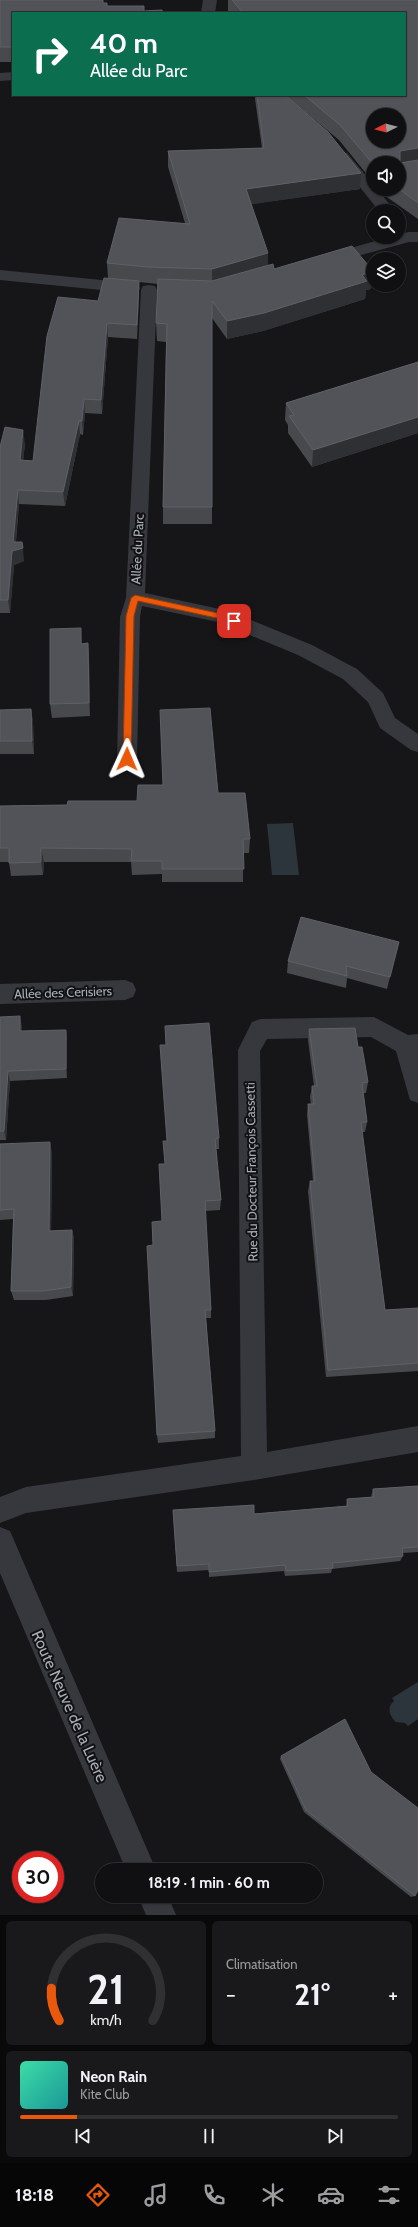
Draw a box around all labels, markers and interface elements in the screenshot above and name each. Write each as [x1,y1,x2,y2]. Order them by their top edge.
text: 40 m [90,26,158,60]
icon: right [24,28,76,80]
text: Allée du Parc [90,60,188,82]
north arrow [366,108,406,148]
map controls [366,108,406,292]
button: sound [366,156,406,196]
button: search [366,204,406,244]
button: layers [366,252,406,292]
street label: Allée du Parc [127,513,147,585]
pin [217,604,251,638]
icon: arrive [223,610,245,632]
position arrow [106,738,148,780]
street label: Allée des Cerisiers [14,982,113,1002]
street label: Rue du Docteur François Cassetti [241,1082,261,1262]
street label: Route Neuve de la Luère [28,1627,112,1785]
speed limit sign: 30 [12,1851,64,1903]
text: 18:19 · 1 min · 60 m [148,1874,270,1892]
text: Climatisation [226,1956,298,1972]
text: 21 [87,1964,125,2014]
text: 21° [294,1976,330,2013]
text: − [226,1981,236,2008]
text: + [388,1981,398,2008]
text: km/h [90,2011,122,2029]
text: Neon Rain [80,2068,147,2086]
text: Kite Club [80,2086,129,2102]
icon: previous [72,2125,94,2147]
icon: pause [198,2125,220,2147]
icon: next [324,2125,346,2147]
icon: directions [84,2181,112,2209]
icon: music [142,2181,170,2209]
icon: phone [200,2181,228,2209]
icon: climate [259,2181,287,2209]
icon: car [317,2181,345,2209]
icon: filters [375,2181,403,2209]
text: 18:18 [15,2184,54,2206]

